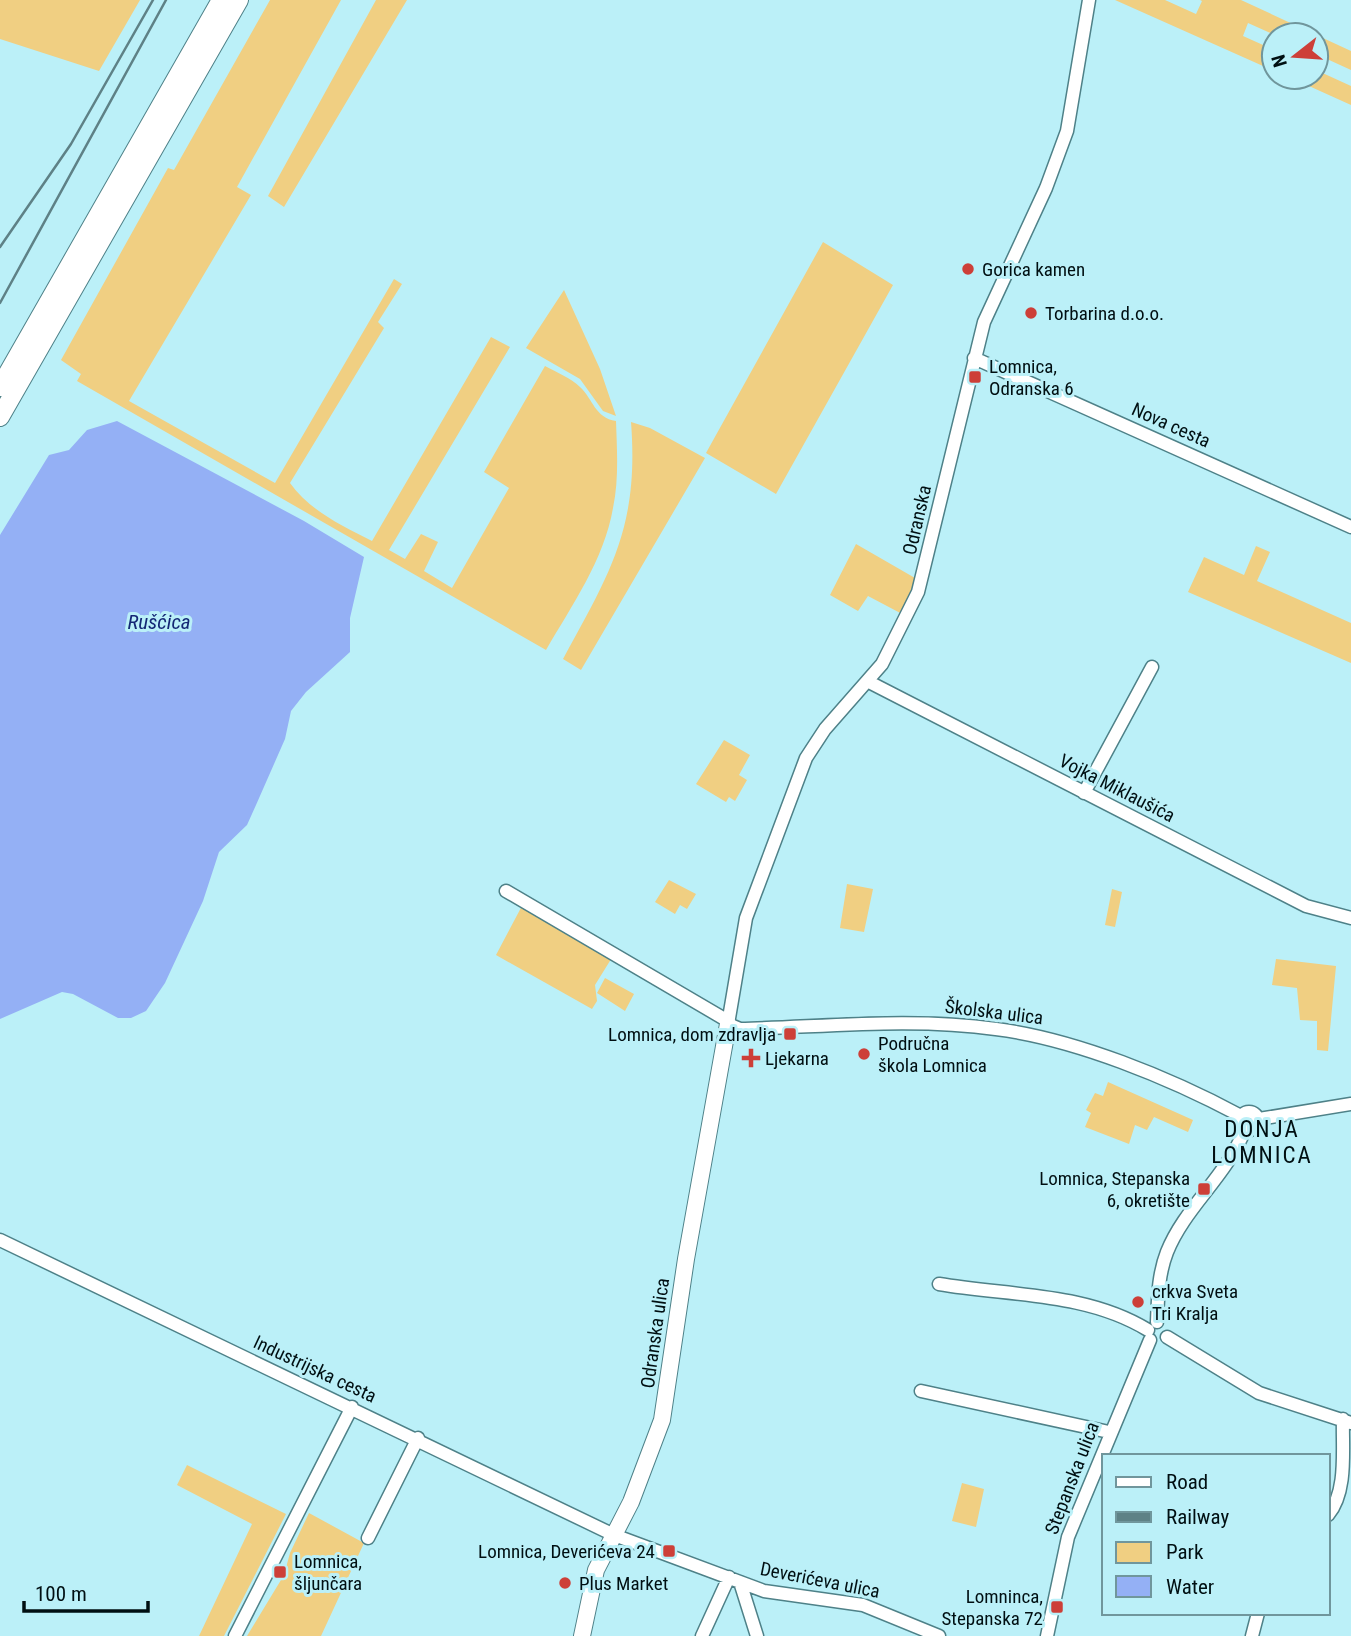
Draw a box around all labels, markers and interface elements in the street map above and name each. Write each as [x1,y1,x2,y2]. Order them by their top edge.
north arrow [1260,21,1330,91]
text: N [1267,52,1292,70]
place label: Gorica kamen [982,258,1085,281]
marker: Gorica kamen [960,261,976,277]
place label: Torbarina d.o.o. [1045,302,1164,325]
marker: Torbarina d.o.o. [1023,305,1039,321]
place label: Lomnica, Odranska 6 [989,355,1074,400]
marker: Lomnica, Odranska 6 [967,369,983,385]
street label: Nova cesta [1128,397,1214,453]
street label: Odranska [898,483,936,557]
water label: Rušćica [127,610,191,634]
street label: Vojka Miklaušića [1055,749,1179,827]
street label: Školska ulica [944,995,1044,1029]
place label: Lomnica, dom zdravlja [608,1023,776,1046]
marker: Lomnica, dom zdravlja [782,1026,798,1042]
place label: Područna škola Lomnica [878,1032,987,1077]
marker: Područna škola Lomnica [856,1046,872,1062]
place label: Ljekarna [765,1047,829,1070]
marker: Ljekarna [743,1050,759,1066]
district label: DONJA LOMNICA [1211,1116,1313,1169]
place label: Lomnica, Stepanska 6, okretište [1039,1167,1190,1212]
marker: Lomnica, Stepanska 6, okretište [1196,1181,1212,1197]
street label: Odranska ulica [636,1276,674,1390]
place label: crkva Sveta Tri Kralja [1152,1280,1238,1325]
marker: crkva Sveta Tri Kralja [1130,1294,1146,1310]
street label: Industrijska cesta [250,1330,380,1408]
street label: Stepanska ulica [1040,1419,1104,1537]
legend [1102,1454,1330,1615]
text: Road [1166,1470,1208,1494]
text: Railway [1166,1505,1229,1529]
place label: Lomnica, Deverićeva 24 [478,1540,655,1563]
text: Park [1166,1540,1204,1564]
marker: Lomnica, Deverićeva 24 [661,1543,677,1559]
place label: Lomnica, šljunčara [294,1550,362,1595]
street label: Deverićeva ulica [758,1557,882,1603]
marker: Lomnica, šljunčara [272,1564,288,1580]
scale bar [24,1570,149,1614]
place label: Plus Market [579,1572,668,1595]
marker: Plus Market [557,1575,573,1591]
text: Water [1166,1575,1214,1599]
text: 100 m [35,1582,87,1606]
place label: Lomninca, Stepanska 72 [941,1585,1043,1630]
marker: Lomninca, Stepanska 72 [1049,1599,1065,1615]

